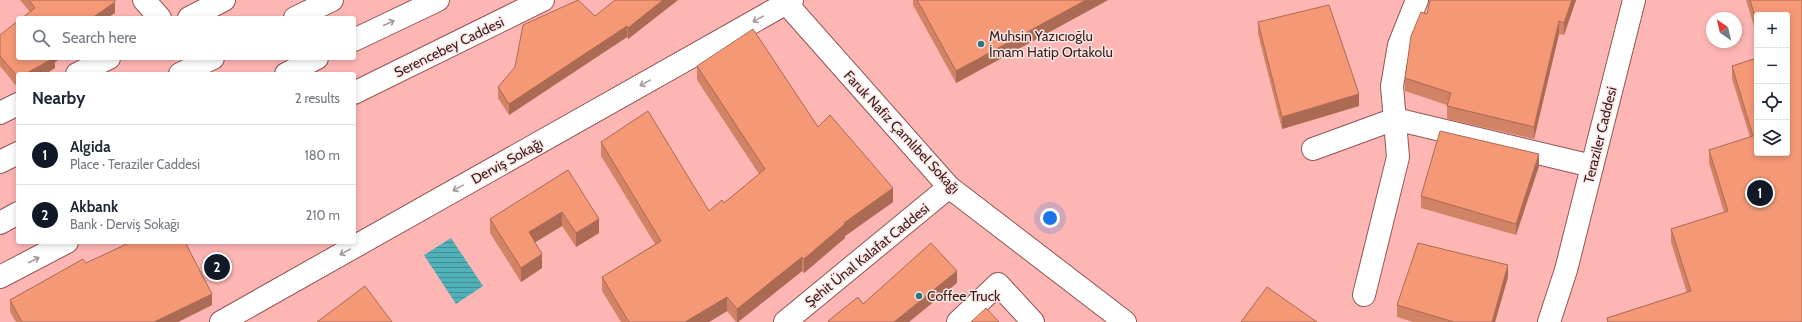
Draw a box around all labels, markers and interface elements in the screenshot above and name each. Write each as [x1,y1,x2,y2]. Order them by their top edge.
north arrow [1706,12,1742,48]
map controls [1754,12,1790,156]
button: + [1754,12,1790,48]
street label: Serencebey Caddesi [391,13,507,81]
search box [16,16,356,60]
one-way arrow [752,16,764,24]
one-way arrow [383,19,395,26]
icon: search [30,27,52,49]
place label: Muhsin Yazıcıoğlu İmam Hatip Ortakolu [989,27,1113,61]
text: Search here [62,29,137,47]
marker: Muhsin Yazıcıoğlu İmam Hatip Ortakolu [976,39,986,49]
button: − [1754,48,1790,84]
street label: Faruk Nafiz Çamlıbel Sokağı [840,67,964,197]
one-way arrow [639,80,651,88]
button: locate [1754,84,1790,120]
street label: Teraziler Caddesi [1579,85,1621,185]
text: Nearby [32,88,85,108]
text: 2 results [295,90,340,106]
button: layers [1754,120,1790,156]
street label: Derviş Sokağı [468,134,546,188]
text: Algida [70,138,111,156]
text: 1 [43,147,47,163]
text: 180 m [304,147,340,163]
text: Place · Teraziler Caddesi [70,156,200,172]
pin: 1 [1747,178,1773,208]
one-way arrow [452,185,464,193]
text: Akbank [70,198,118,216]
street label: Şehit Ünal Kalafat Caddesi [801,199,933,311]
text: 2 [42,207,48,223]
text: 210 m [306,207,340,223]
your location [1040,208,1060,228]
text: Bank · Derviş Sokağı [70,216,180,232]
one-way arrow [339,249,351,257]
pin: 2 [204,252,230,282]
one-way arrow [28,255,40,263]
place label: Coffee Truck [927,287,1001,305]
marker: Coffee Truck [914,291,924,301]

